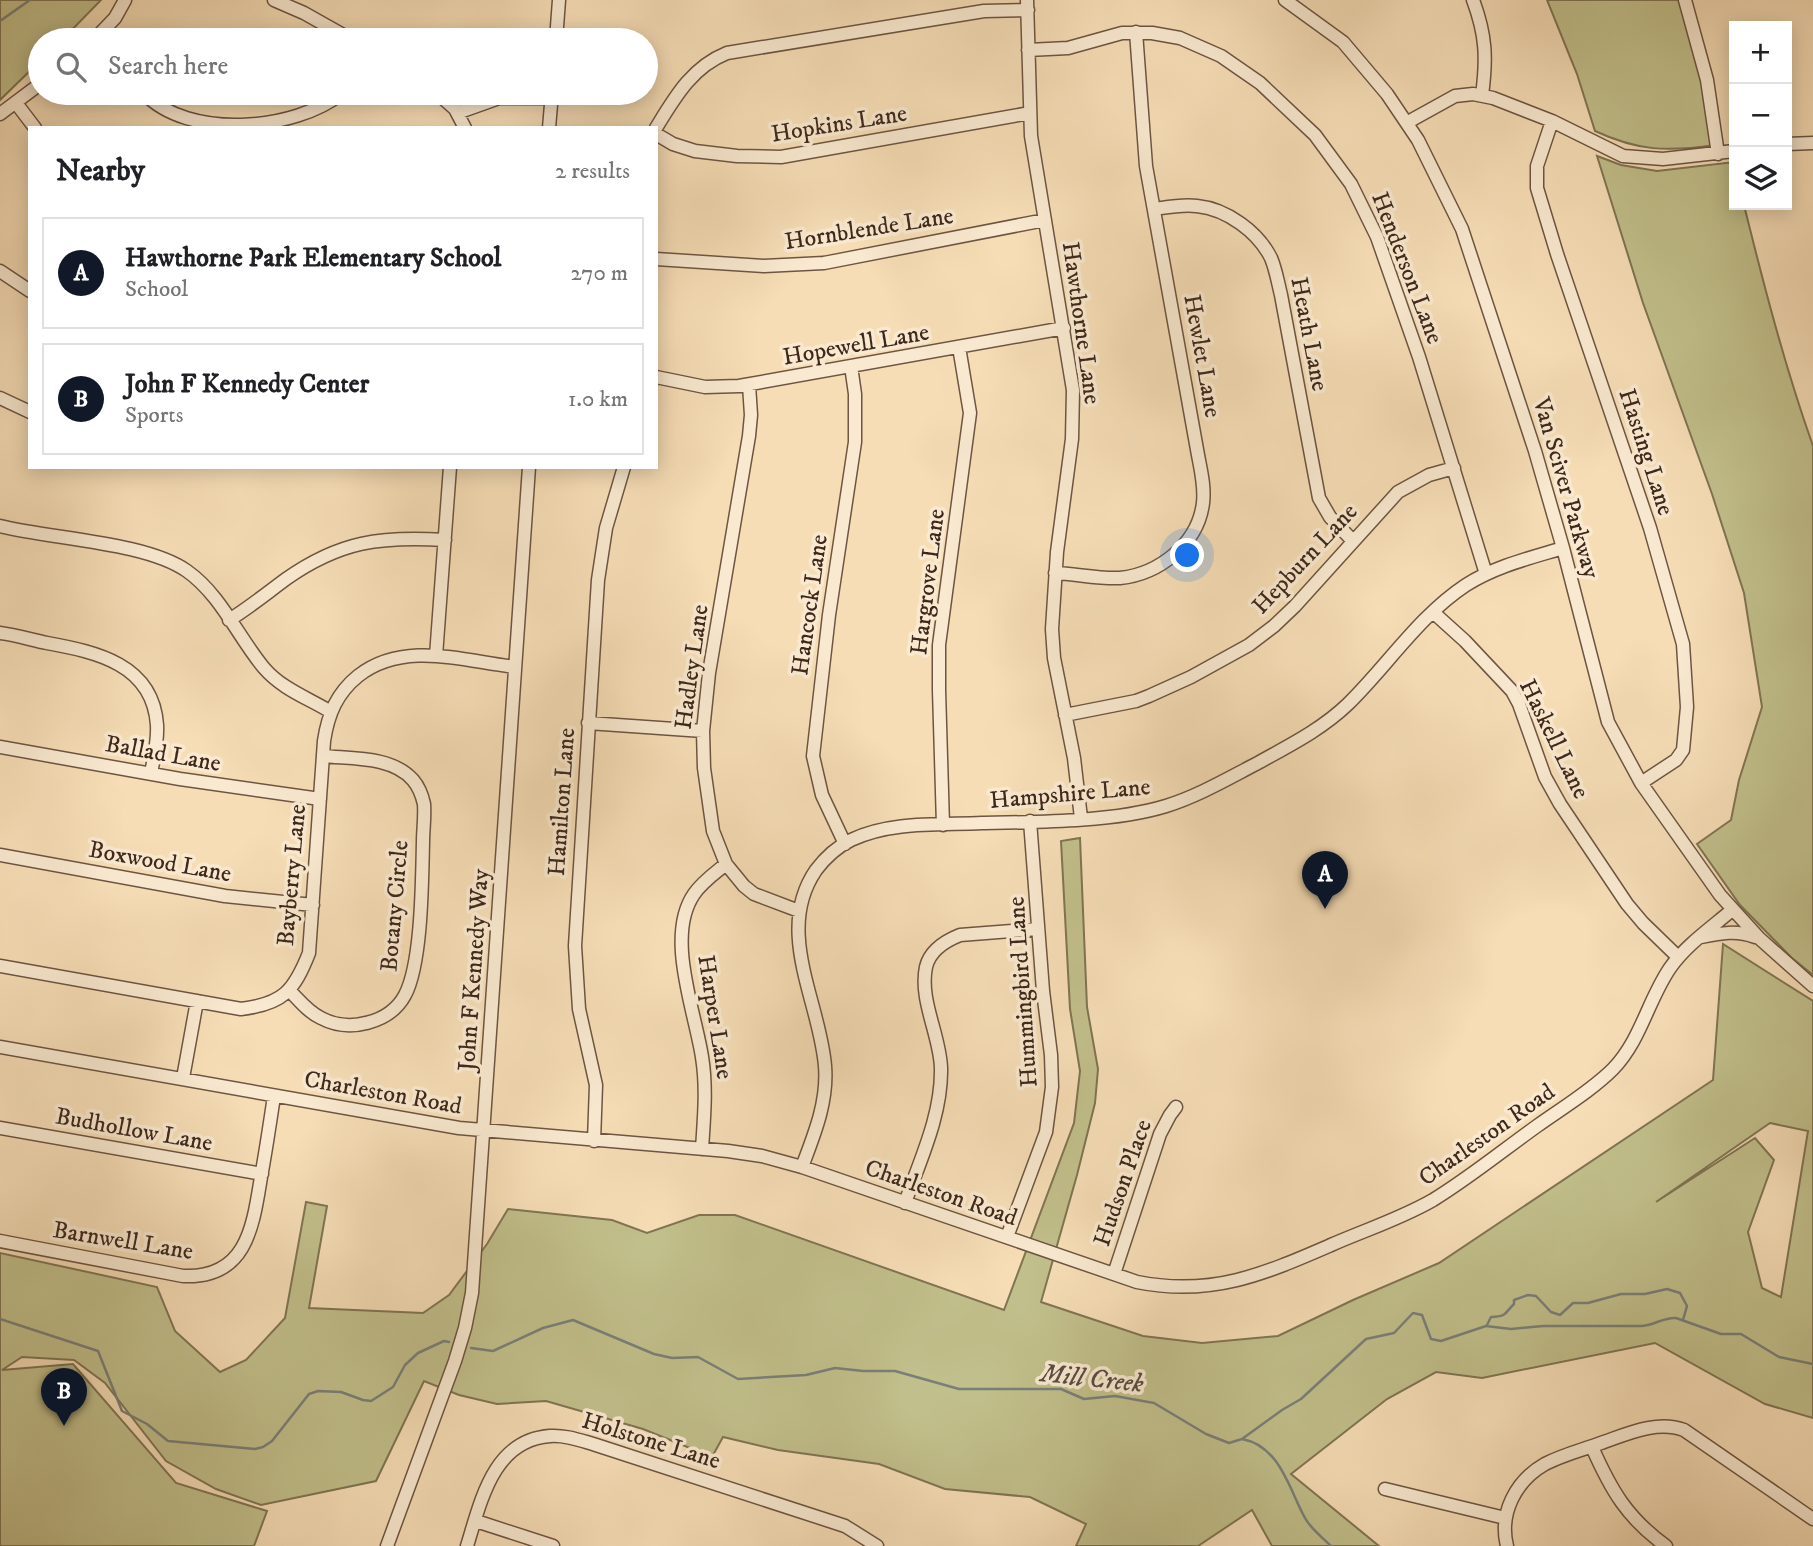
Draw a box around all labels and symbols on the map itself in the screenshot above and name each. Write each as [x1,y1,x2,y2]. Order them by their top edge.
street label: Hopkins Lane [769,98,909,150]
street label: Henderson Lane [1364,188,1450,348]
street label: Hornblende Lane [782,201,956,257]
street label: Hawthorne Lane [1055,240,1107,406]
street label: Heath Lane [1283,275,1335,393]
street label: Hewlet Lane [1176,292,1228,420]
street label: Hopewell Lane [780,317,932,373]
street label: Hasting Lane [1611,385,1681,519]
street label: Van Sciver Parkway [1526,393,1606,583]
street label: Hepburn Lane [1246,497,1364,621]
street label: Hargrove Lane [904,507,952,657]
street label: Hancock Lane [785,533,835,677]
your location [1170,538,1204,572]
street label: Hadley Lane [668,603,716,731]
street label: Haskell Lane [1512,674,1596,804]
street label: Hamilton Lane [542,727,582,877]
street label: Ballad Lane [103,729,223,779]
street label: Hampshire Lane [988,772,1152,816]
street label: Bayberry Lane [271,803,313,947]
street label: Boxwood Lane [86,835,234,889]
street label: Botany Circle [374,839,416,973]
pin: A [1302,851,1348,909]
street label: John F Kennedy Way [452,867,496,1074]
street label: Hummingbird Lane [1001,896,1045,1088]
street label: Harper Lane [690,953,740,1081]
street label: Charleston Road [302,1064,464,1122]
street label: Charleston Road [1413,1077,1561,1193]
street label: Budhollow Lane [53,1101,215,1159]
street label: Hudson Place [1087,1116,1159,1250]
street label: Charleston Road [861,1153,1021,1233]
street label: Barnwell Lane [51,1215,195,1267]
water label: Mill Creek [1037,1357,1145,1401]
pin: B [41,1368,87,1426]
street label: Holstone Lane [578,1406,724,1476]

